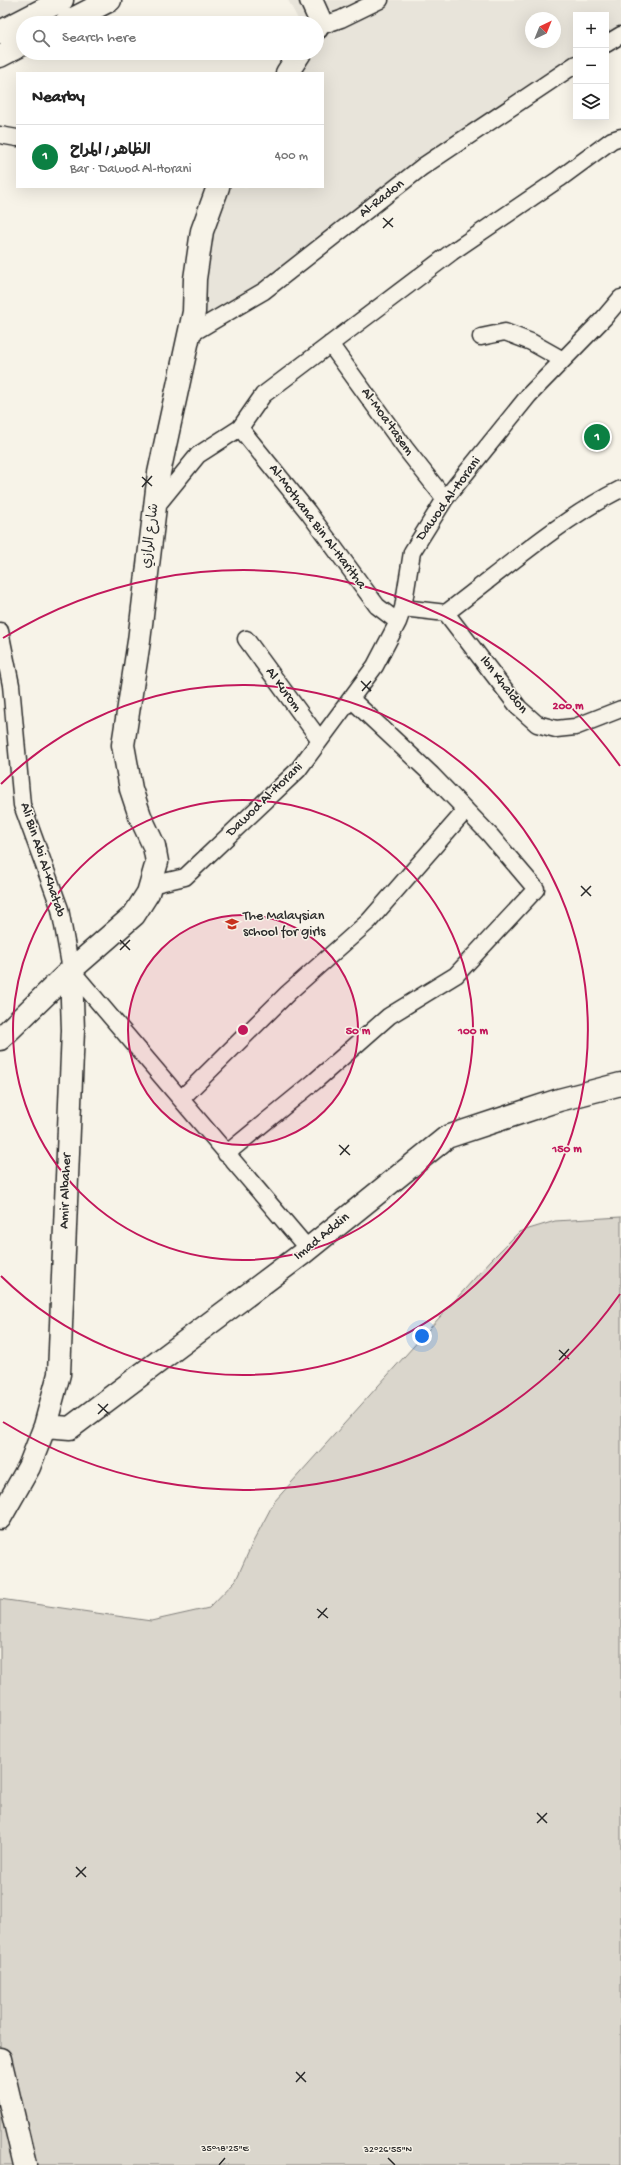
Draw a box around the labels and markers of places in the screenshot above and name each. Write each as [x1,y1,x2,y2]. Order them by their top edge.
pin: 1 [584,422,610,452]
place label: The Malaysian school for girls [242,908,326,941]
school or university icon: The Malaysian school for girls [224,916,240,932]
centre of rings [236,1023,250,1037]

